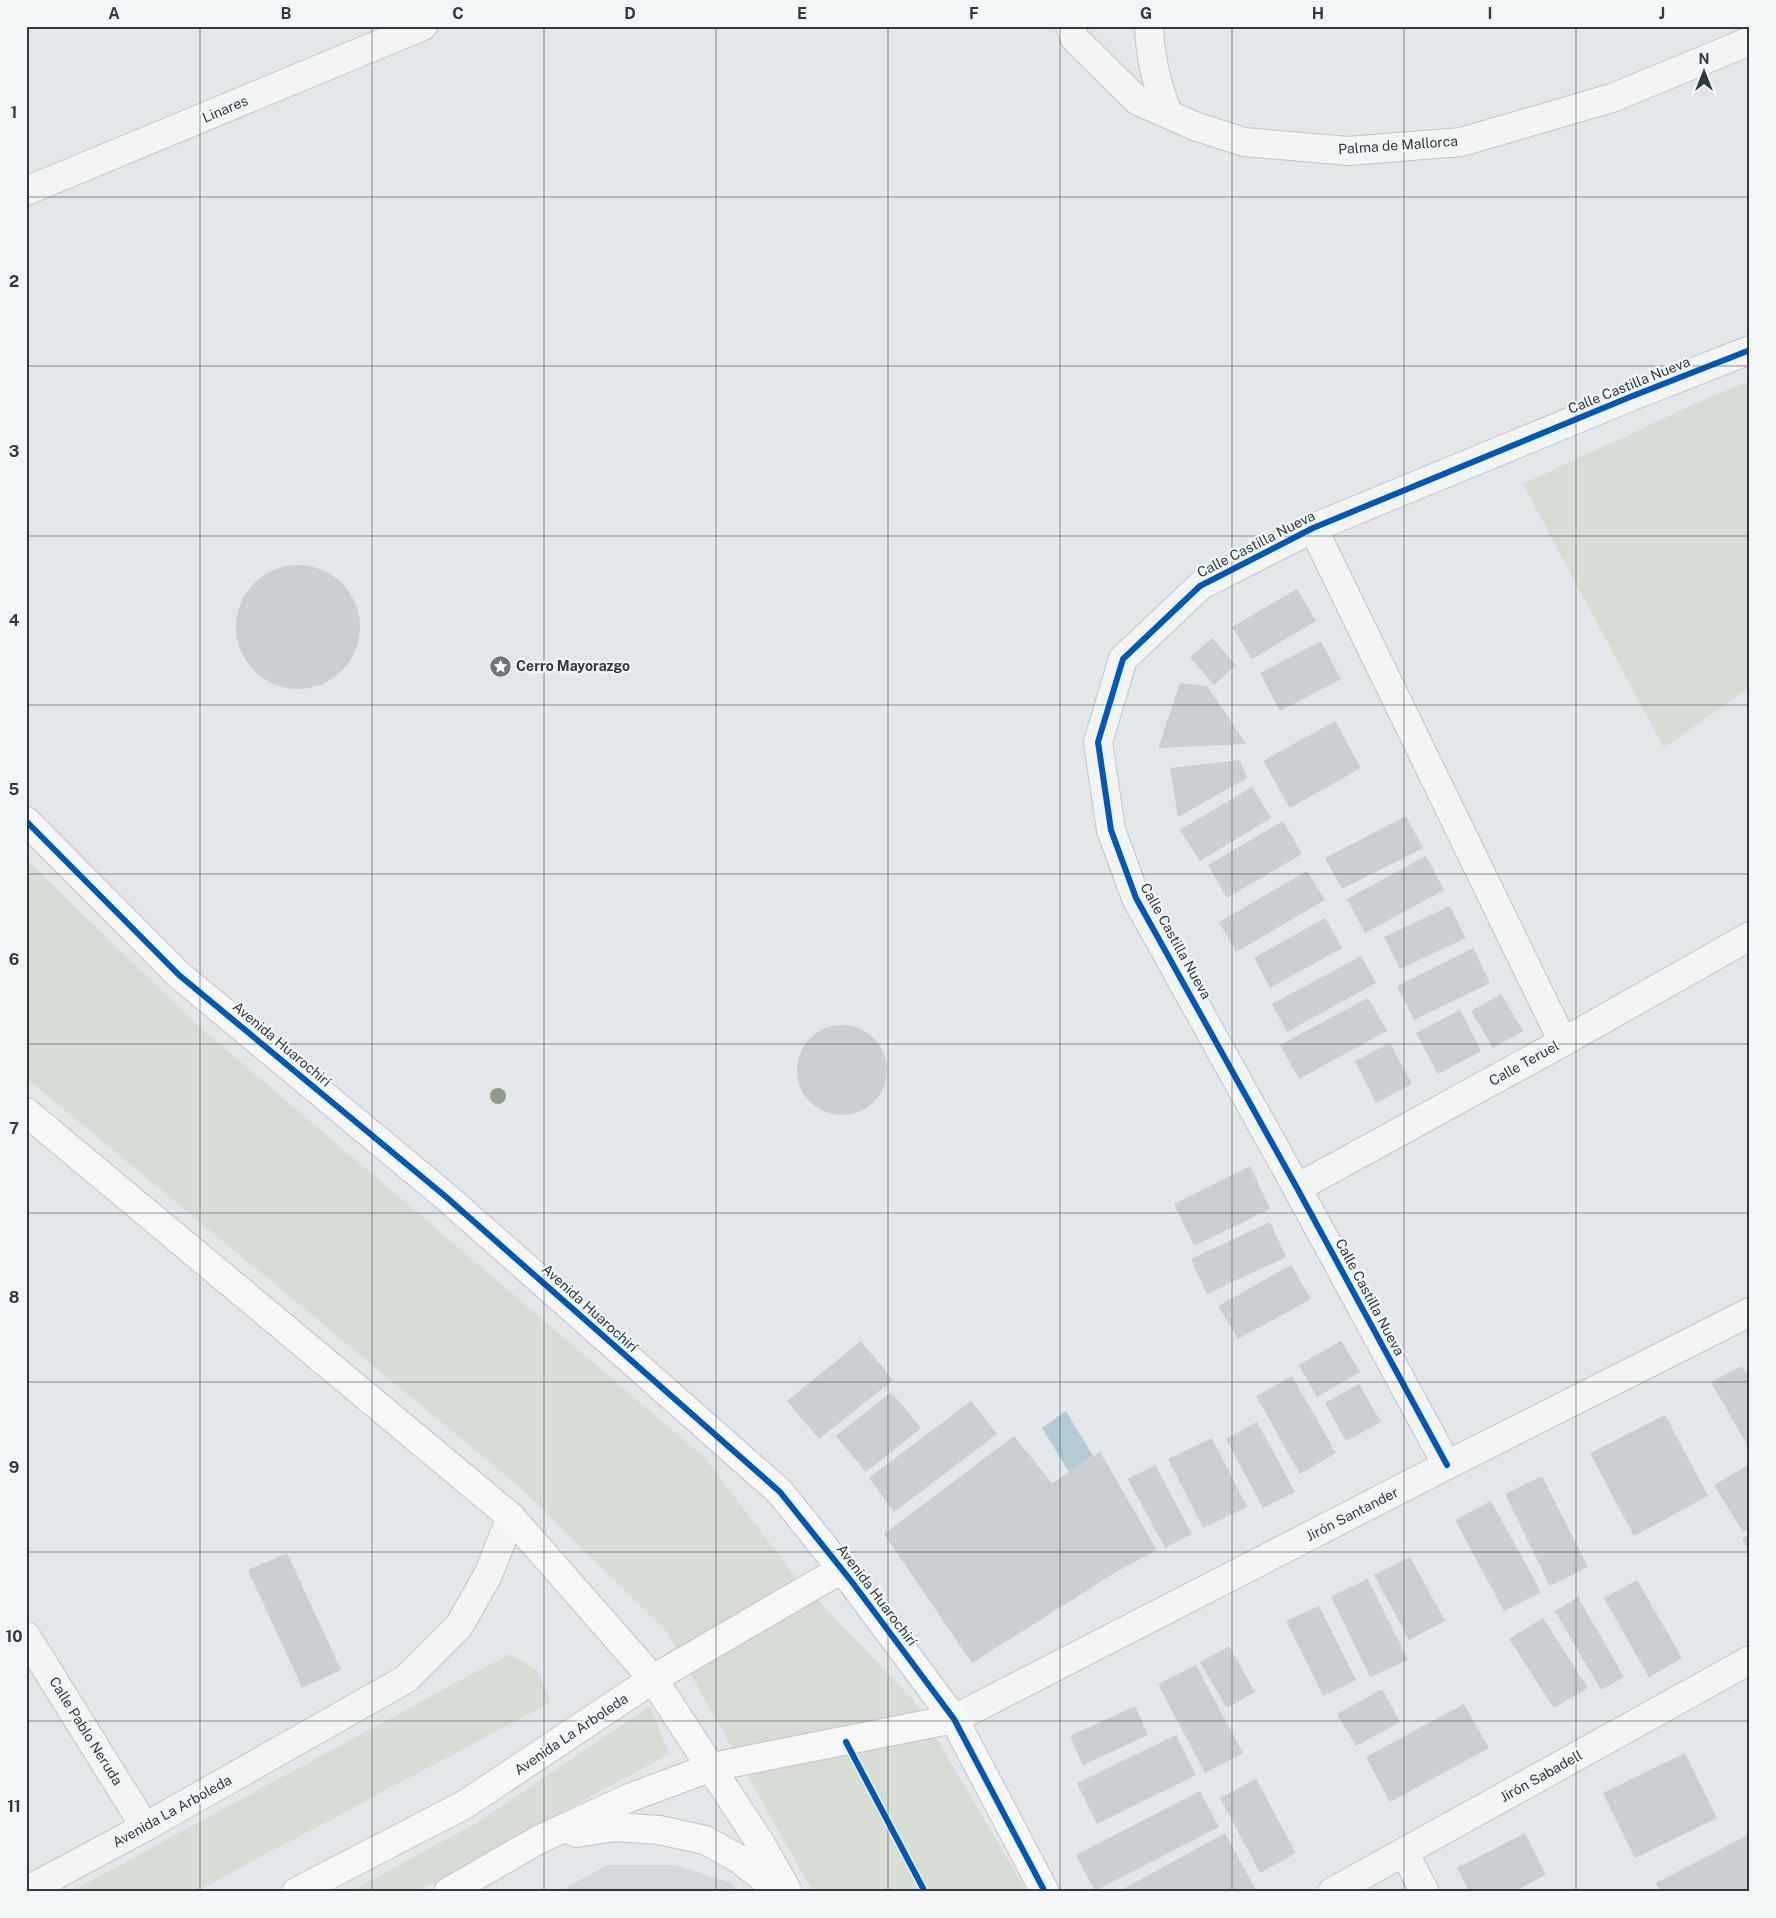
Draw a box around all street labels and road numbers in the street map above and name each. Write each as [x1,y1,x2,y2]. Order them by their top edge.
street label: Linares [200,92,250,126]
street label: Palma de Mallorca [1338,133,1458,157]
street label: Calle Castilla Nueva [1566,353,1692,417]
street label: Calle Castilla Nueva [1194,507,1318,581]
street label: Calle Castilla Nueva [1137,880,1215,1002]
street label: Avenida Huarochirí [230,998,335,1090]
street label: Calle Teruel [1486,1037,1562,1089]
street label: Calle Castilla Nueva [1332,1236,1408,1358]
street label: Avenida Huarochirí [539,1261,641,1355]
street label: Jirón Santander [1303,1484,1401,1544]
street label: Avenida Huarochirí [834,1541,921,1649]
street label: Calle Pablo Neruda [46,1674,126,1788]
street label: Avenida La Arboleda [511,1690,631,1778]
street label: Jirón Sabadell [1497,1747,1585,1805]
street label: Avenida La Arboleda [110,1772,234,1850]

